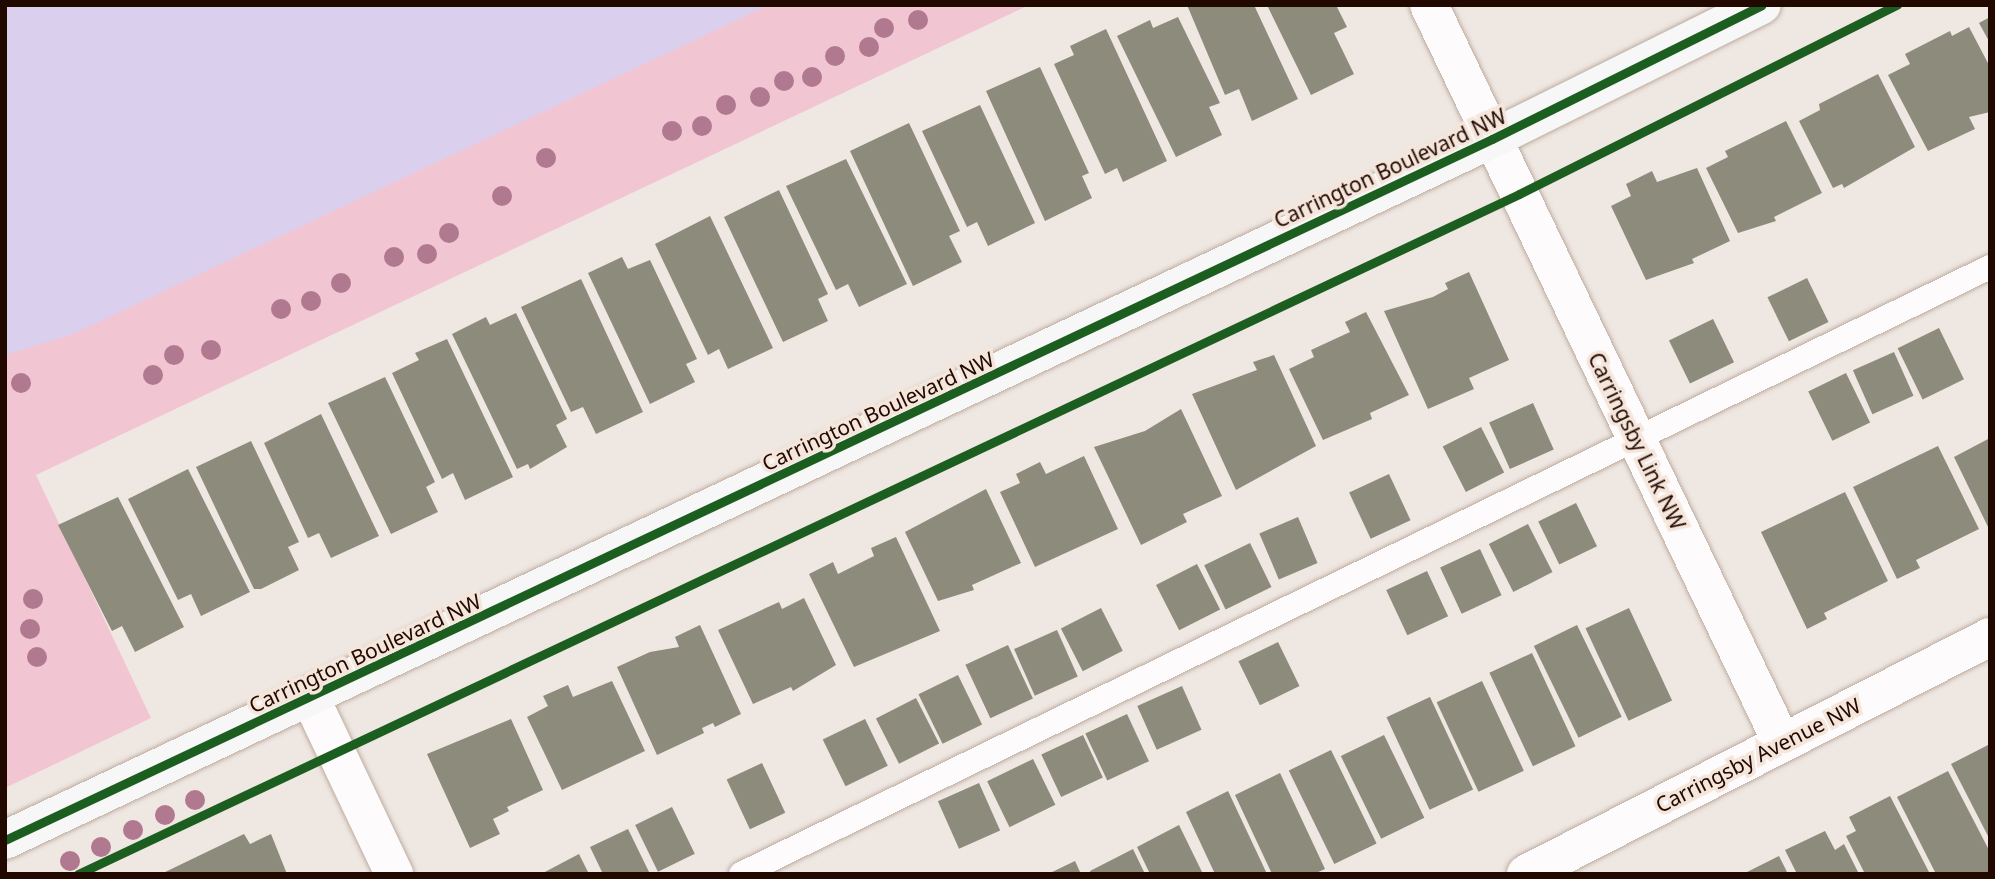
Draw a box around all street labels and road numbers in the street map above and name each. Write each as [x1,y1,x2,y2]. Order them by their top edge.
street label: Carrington Boulevard NW [1270,103,1510,233]
street label: Carrington Boulevard NW [758,346,998,476]
street label: Carringsby Link NW [1583,348,1691,534]
street label: Carrington Boulevard NW [245,588,485,718]
street label: Carringsby Avenue NW [1651,692,1865,818]

